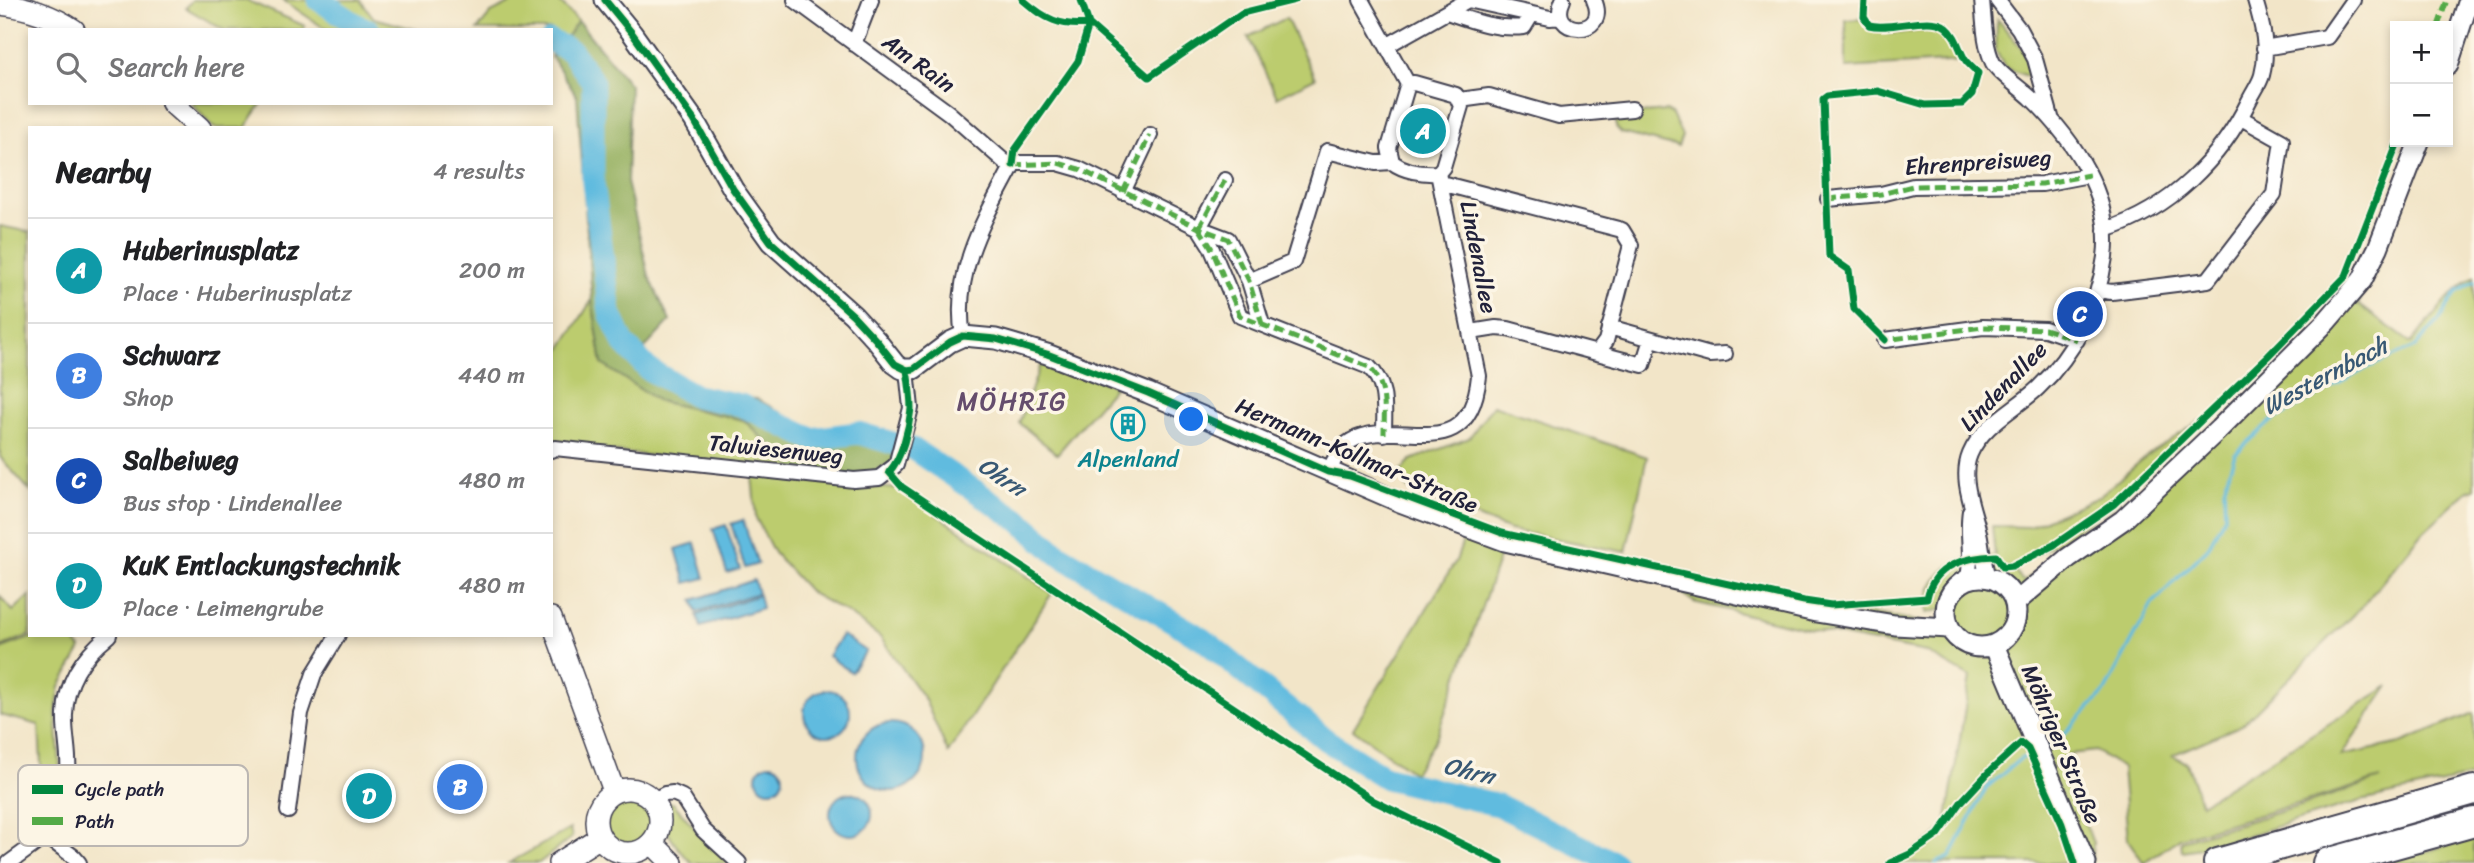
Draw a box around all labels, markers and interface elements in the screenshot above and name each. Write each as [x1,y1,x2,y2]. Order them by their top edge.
map controls [2390,21,2453,147]
button: + [2390,21,2453,84]
street label: Am Rain [872,22,964,104]
search box [28,28,553,105]
text: Search here [108,44,245,90]
icon: search [52,48,90,86]
button: − [2390,84,2453,147]
pin: A [1400,105,1446,157]
street label: Ehrenpreisweg [1903,137,2053,188]
text: Nearby [56,145,151,199]
text: 4 results [433,151,525,192]
street label: Lindenallee [1447,197,1510,317]
text: Huberinusplatz [123,227,299,273]
text: A [71,250,87,291]
text: 200 m [459,250,525,291]
text: Place · Huberinusplatz [123,273,352,314]
pin: C [2057,288,2103,340]
water label: Westernbach [2255,324,2397,427]
street label: Lindenallee [1949,331,2058,442]
text: Schwarz [123,332,220,378]
text: B [72,355,86,396]
text: 440 m [458,355,525,396]
text: Shop [123,378,173,419]
district label: MÖHRIG [957,378,1067,424]
street label: Hermann-Kollmar-Straße [1229,386,1485,525]
your location [1174,402,1208,436]
building icon: Alpenland [1109,405,1147,443]
street label: Talwiesenweg [707,422,845,477]
text: Salbeiweg [123,437,239,483]
place label: Alpenland [1077,439,1180,480]
water label: Ohrn [969,445,1037,510]
text: C [72,460,86,501]
text: 480 m [459,460,525,501]
text: Bus stop · Lindenallee [123,483,342,524]
text: KuK Entlackungstechnik [123,542,400,588]
text: D [72,565,86,606]
text: 480 m [459,565,525,606]
text: Place · Leimengrube [123,588,324,629]
street label: Möhriger Straße [2009,658,2114,831]
water label: Ohrn [1439,744,1502,798]
pin: B [437,761,483,813]
legend [18,765,248,846]
pin: D [346,770,392,822]
text: Cycle path [75,773,164,806]
text: Path [75,805,114,838]

